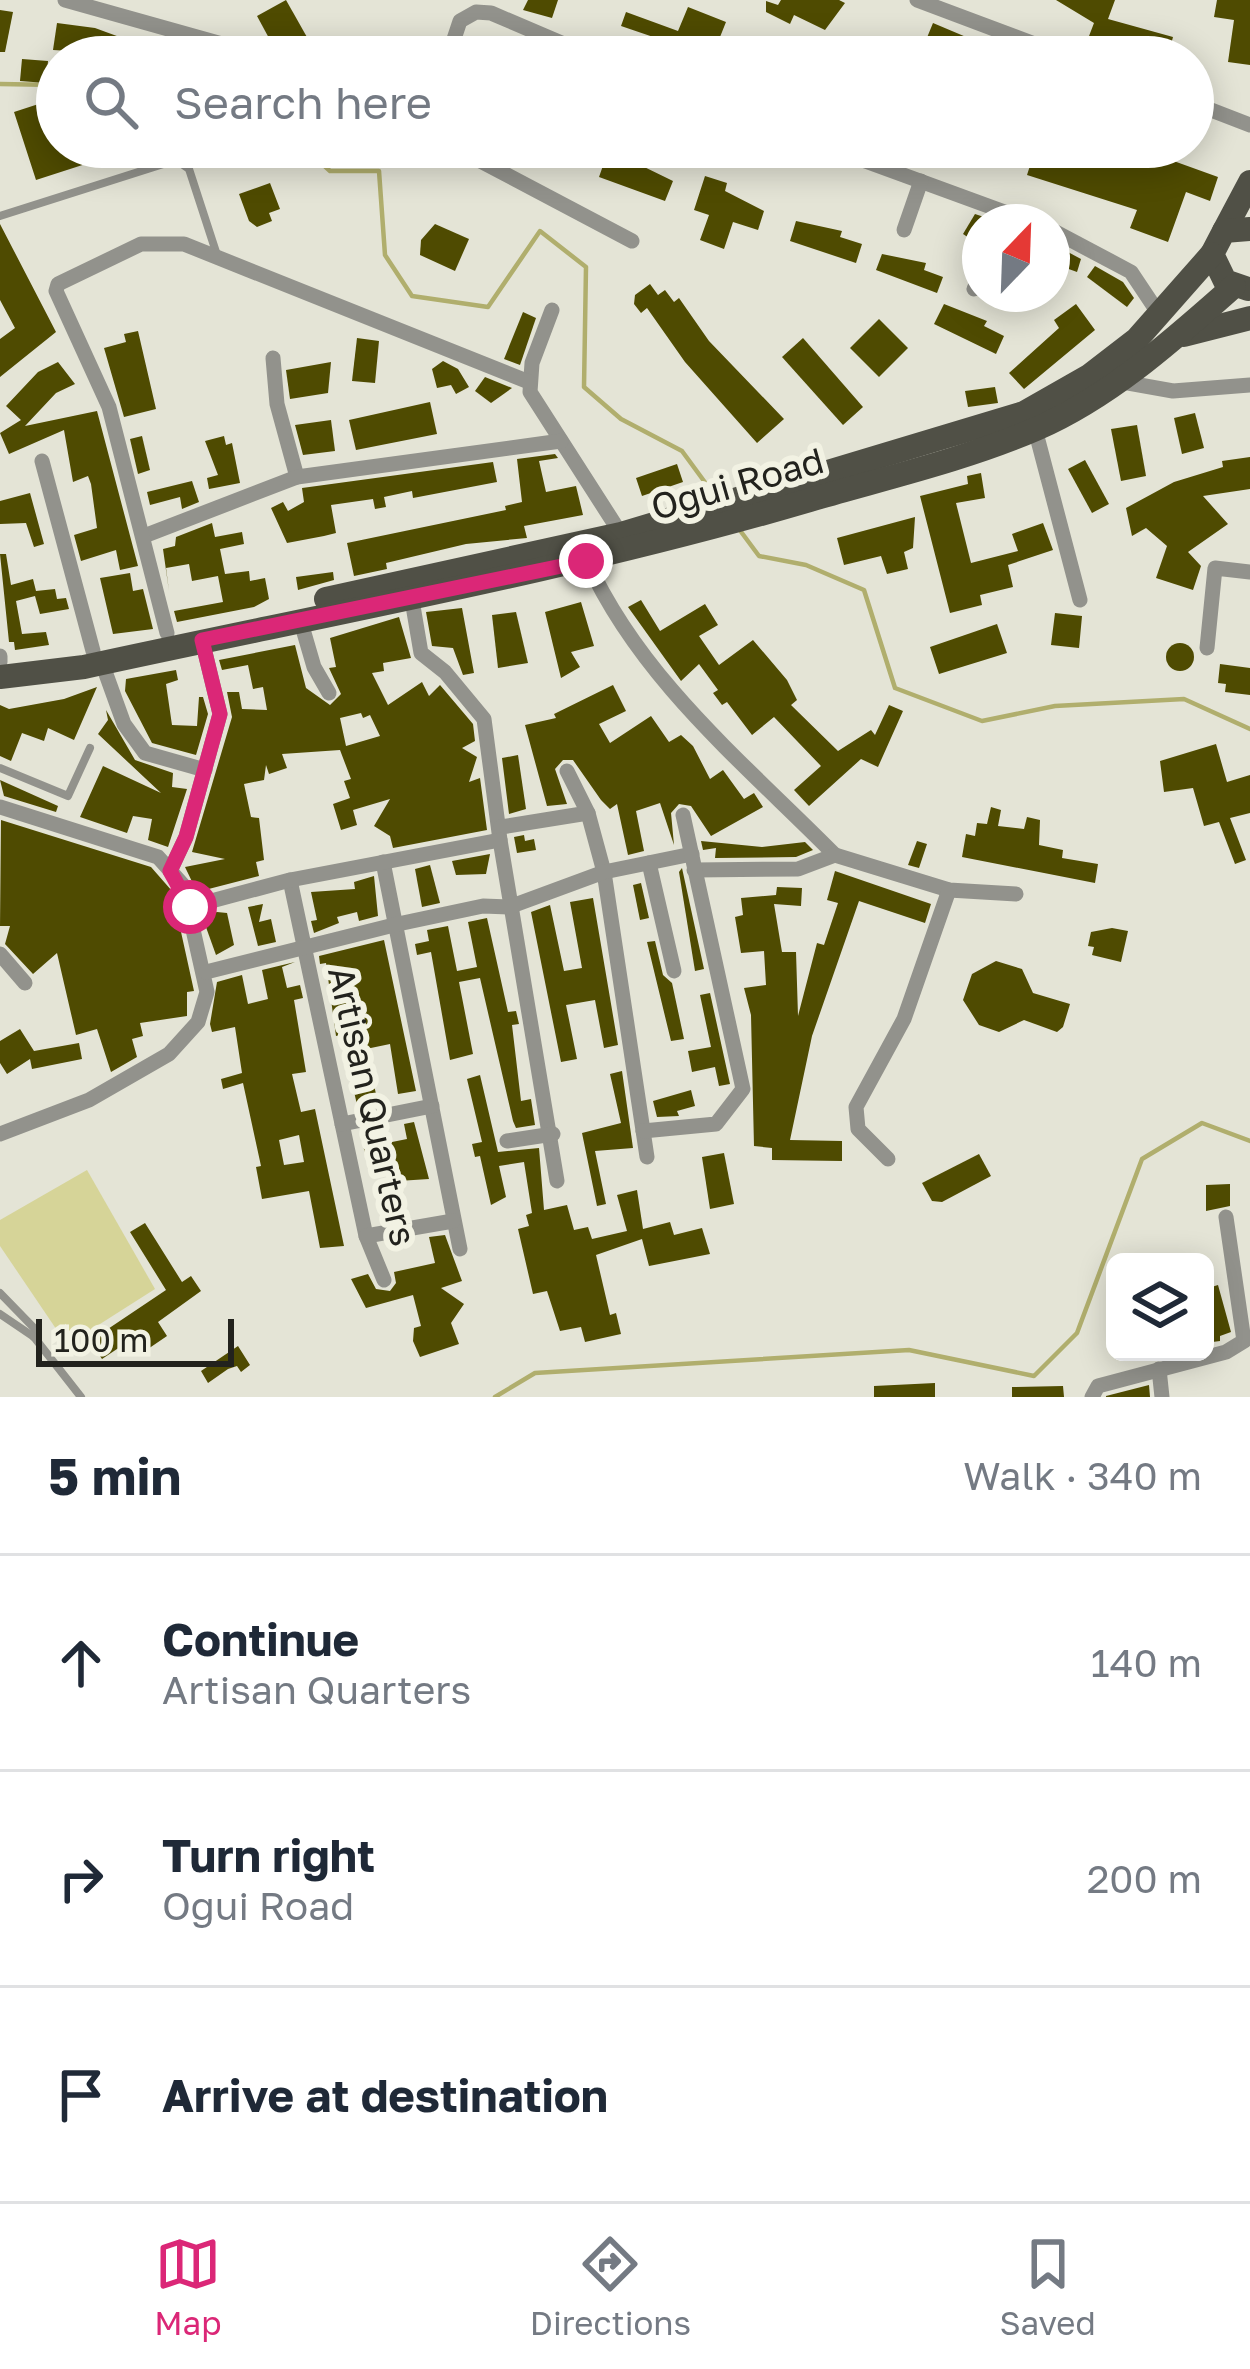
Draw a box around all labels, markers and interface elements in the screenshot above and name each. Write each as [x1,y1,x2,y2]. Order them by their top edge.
search box [36,36,1214,168]
icon: search [78,69,144,135]
text: Search here [174,75,432,129]
north arrow [962,204,1070,312]
street label: Ogui Road [646,438,828,528]
route end [559,534,613,588]
route start [163,880,217,934]
street label: Artisan Quarters [320,962,426,1250]
map controls [1106,1253,1214,1361]
button: layers [1106,1253,1214,1361]
scale bar [36,1313,234,1366]
text: 100 m [54,1320,148,1359]
text: 5 min [48,1445,181,1506]
text: Walk · 340 m [963,1452,1202,1499]
text: Continue [162,1612,359,1666]
icon: ahead [48,1630,114,1696]
text: 140 m [1091,1639,1202,1686]
text: Artisan Quarters [162,1666,471,1713]
text: Turn right [162,1828,375,1882]
icon: right [48,1846,114,1912]
text: 200 m [1087,1855,1202,1902]
text: Ogui Road [162,1882,354,1929]
icon: arrive [48,2062,114,2128]
text: Arrive at destination [162,2068,608,2122]
tab: Map [154,2231,222,2342]
tab: Directions [530,2231,691,2342]
tab: Saved [999,2231,1096,2342]

